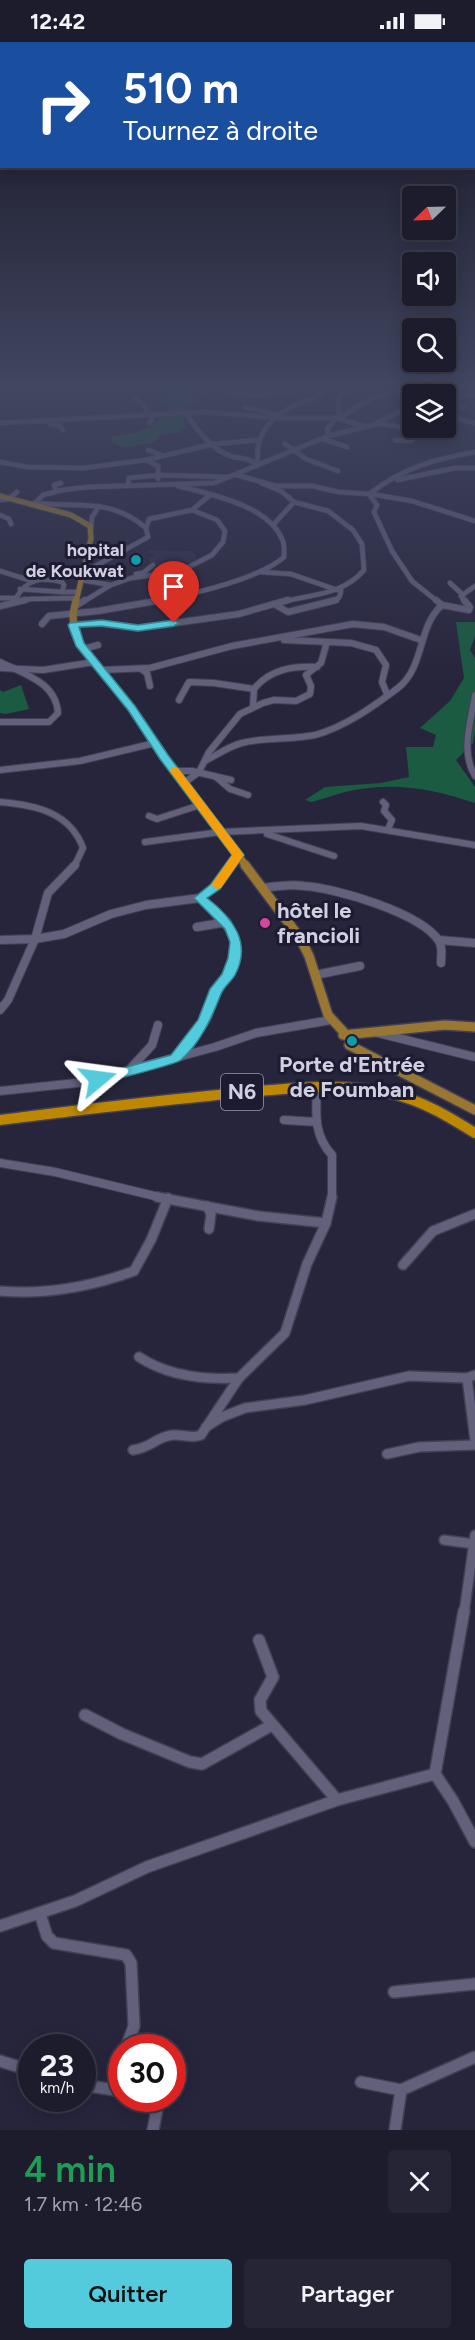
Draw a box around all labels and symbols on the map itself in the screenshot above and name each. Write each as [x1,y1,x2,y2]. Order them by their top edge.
north arrow [402,186,456,240]
place label: hopital de Koukwat [26,539,124,582]
marker: hopital de Koukwat [129,553,143,567]
pin [148,561,199,623]
place label: hôtel le francioli [277,897,360,949]
marker: hôtel le francioli [258,916,272,930]
marker: Porte d'Entrée de Foumban [345,1034,359,1048]
position arrow [66,1047,130,1111]
place label: Porte d'Entrée de Foumban [279,1051,425,1103]
road number: N6 [221,1074,263,1110]
speed limit sign: 30 [108,2034,186,2112]

